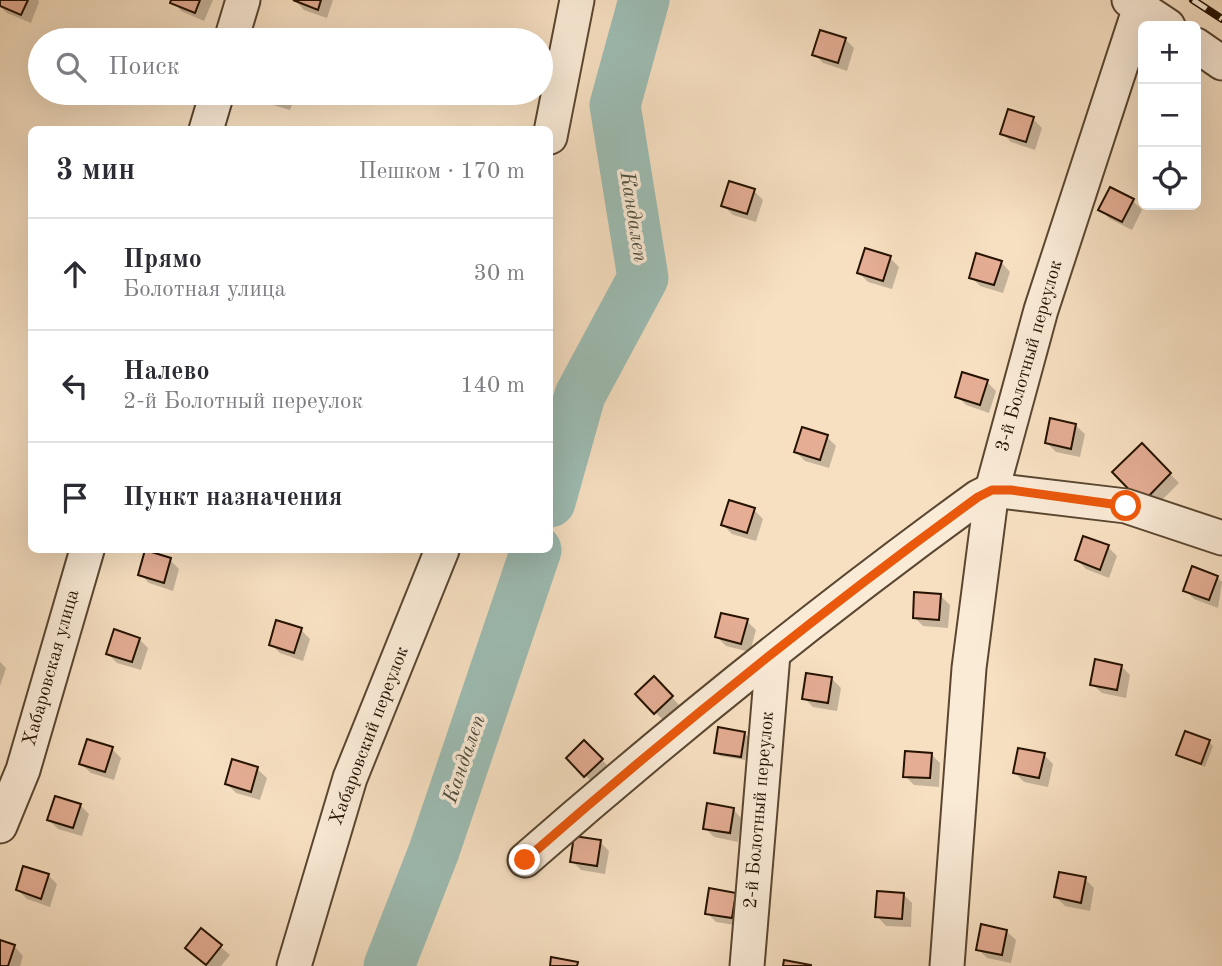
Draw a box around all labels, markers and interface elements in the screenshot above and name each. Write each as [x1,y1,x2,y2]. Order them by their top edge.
map controls [1138,21,1201,210]
button: + [1138,21,1201,84]
search box [28,28,553,105]
icon: search [52,48,90,86]
text: Поиск [108,54,180,80]
button: − [1138,84,1201,147]
button: locate [1138,147,1201,210]
text: 3 мин [56,156,135,186]
text: Пешком · 170 m [359,160,525,183]
water label: Кандалеп [615,169,651,264]
text: Прямо [123,247,202,273]
icon: ahead [56,255,94,293]
street label: 3-й Болотный переулок [994,258,1067,454]
text: 30 m [474,262,525,285]
text: Болотная улица [123,278,286,301]
text: Налево [123,359,210,385]
icon: left [56,367,94,405]
text: 140 m [460,374,525,397]
text: 2-й Болотный переулок [123,390,363,413]
icon: arrive [56,479,94,517]
text: Пункт назначения [123,485,342,511]
route start [1110,490,1141,521]
street label: Хабаровская улица [21,587,84,748]
street label: Хабаровский переулок [327,644,413,828]
street label: 2-й Болотный переулок [742,710,778,910]
water label: Кандалеп [440,712,490,806]
route end [509,844,540,875]

